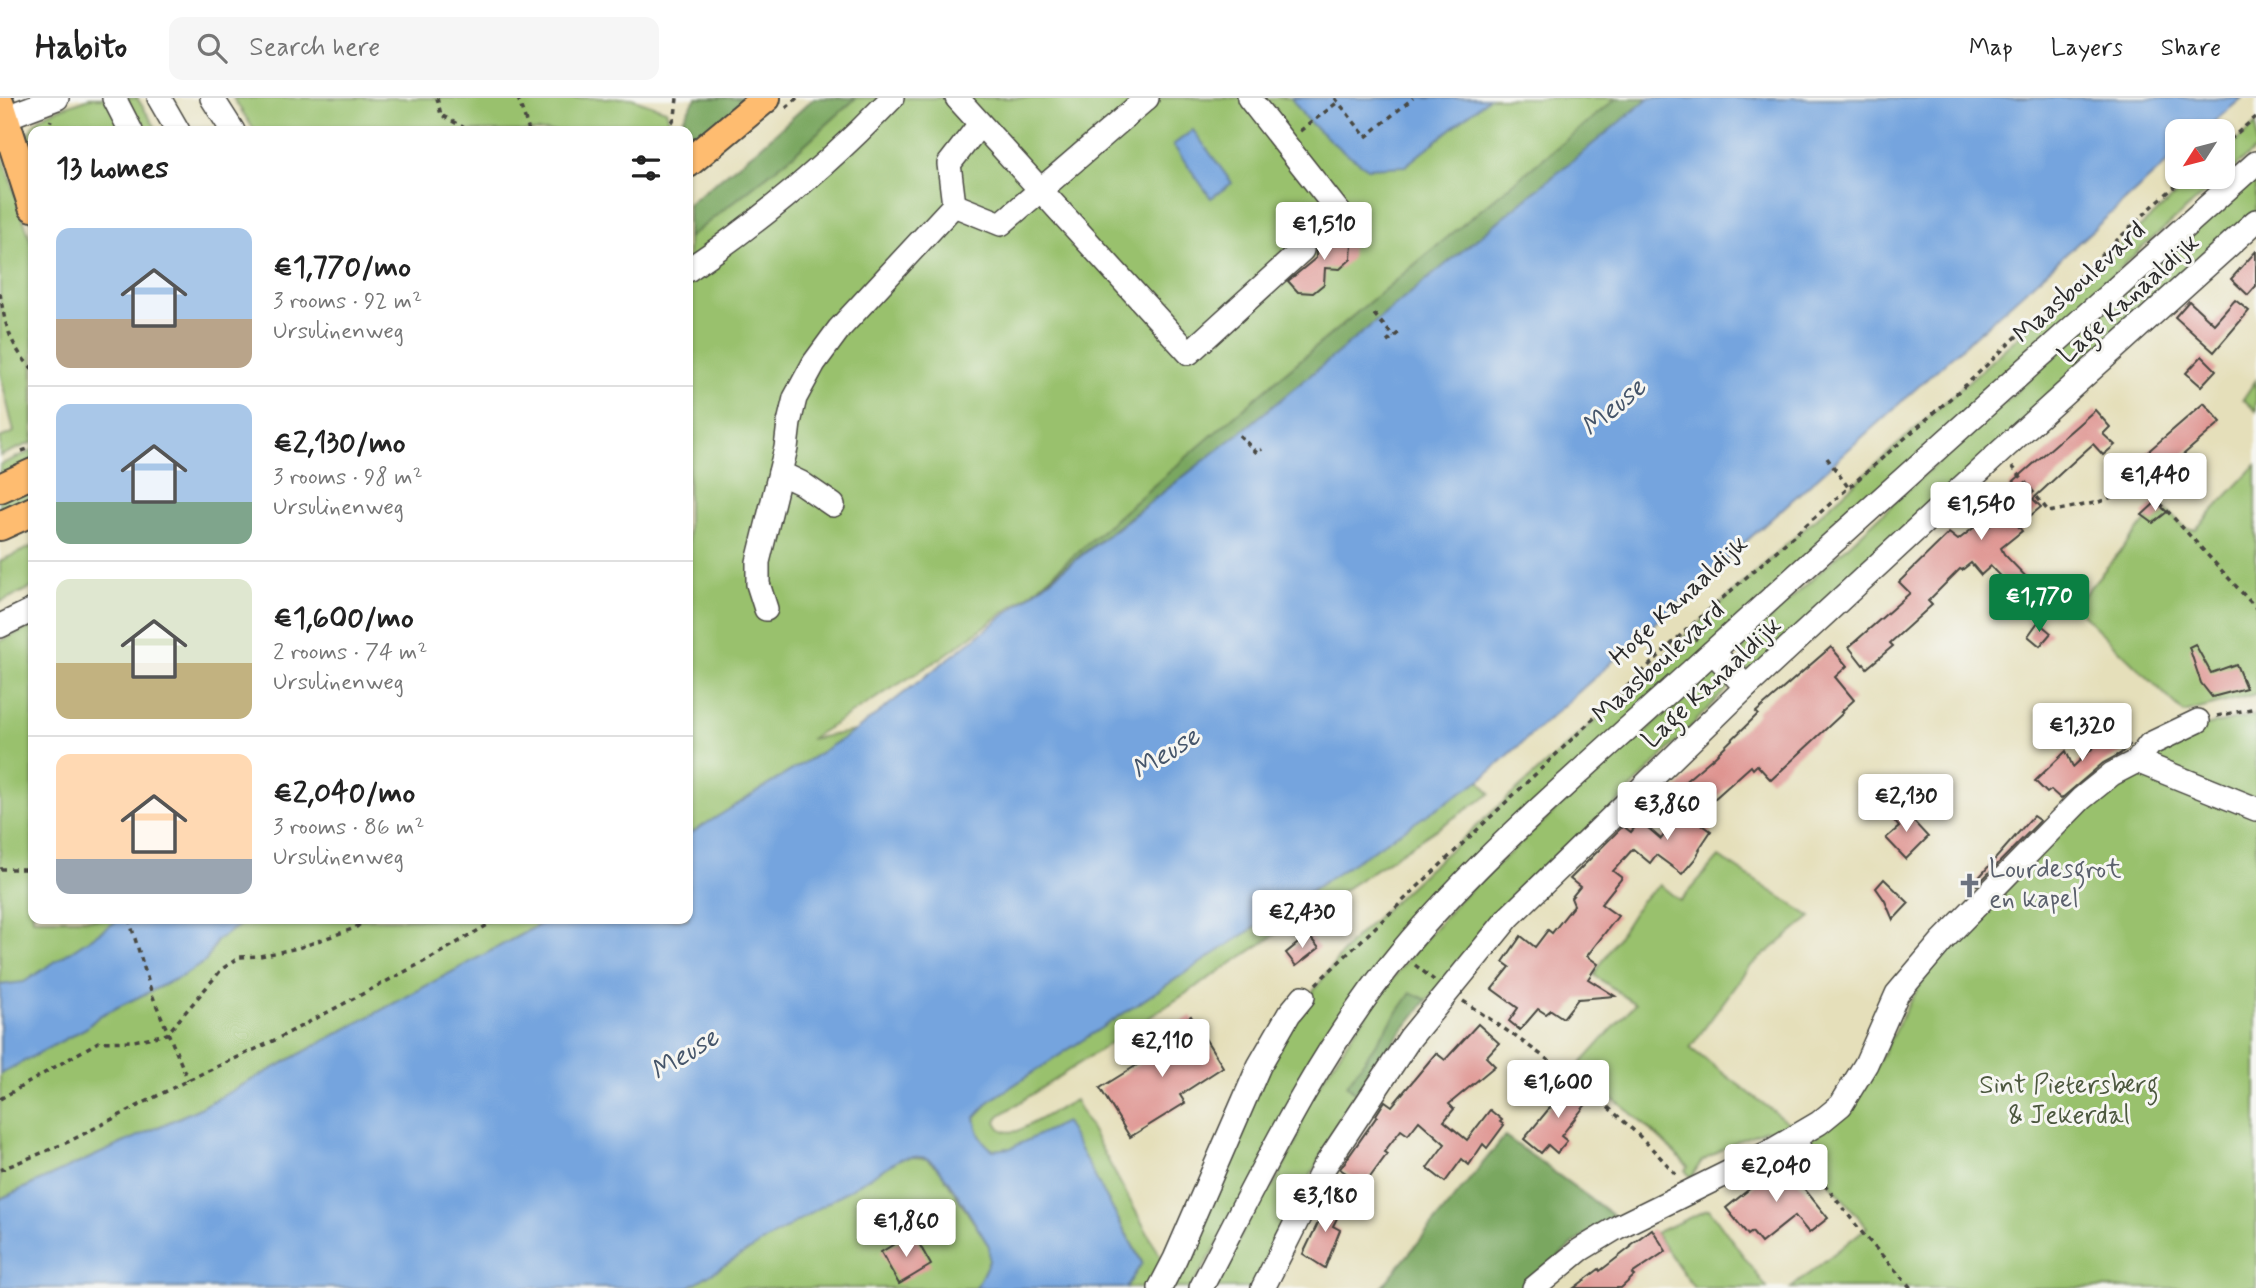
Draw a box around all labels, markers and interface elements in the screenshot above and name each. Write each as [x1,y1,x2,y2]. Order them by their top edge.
search box [169,17,659,80]
text: Habito [35,26,127,70]
icon: search [193,29,231,67]
text: Search here [249,31,380,65]
text: Map [1969,33,2013,64]
text: Layers [2051,33,2123,64]
text: Share [2161,33,2221,64]
north arrow [2165,119,2235,189]
map controls [2165,119,2235,189]
text: 13 homes [56,149,169,188]
icon: filters [627,149,665,187]
pin: €1,510 [1267,202,1381,262]
text: €1,510 [1292,210,1356,240]
street label: Maasboulevard [2006,214,2154,352]
street label: Lage Kanaaldijk [2051,226,2209,374]
text: €1,770/mo [273,248,411,287]
icon: home [112,256,196,340]
text: 3 rooms · 92 m² [273,287,422,317]
text: Ursulinenweg [273,317,404,347]
water label: Meuse [1574,369,1655,446]
text: €2,130/mo [273,424,406,463]
icon: home [112,432,196,516]
pin: €1,440 [2098,454,2212,513]
text: €1,440 [2120,461,2190,491]
text: 3 rooms · 98 m² [273,463,423,493]
pin: €1,540 [1924,482,2038,542]
text: €1,540 [1946,490,2016,520]
text: Ursulinenweg [273,493,404,523]
street label: Hoge Kanaaldijk [1602,528,1758,676]
pin: €1,770 [1982,574,2096,634]
text: €1,770 [2005,582,2073,612]
street label: Maasboulevard [1585,594,1733,732]
text: €1,600/mo [273,599,414,638]
icon: home [112,607,196,691]
street label: Lage Kanaaldijk [1635,609,1791,759]
text: 2 rooms · 74 m² [273,638,428,668]
text: Ursulinenweg [273,668,404,698]
pin: €1,320 [2025,704,2139,763]
text: €1,320 [2049,711,2115,741]
water label: Meuse [1125,718,1208,789]
text: €2,040/mo [273,774,415,813]
pin: €2,130 [1849,774,1963,834]
icon: home [112,782,196,866]
pin: €3,860 [1610,782,1724,842]
text: €2,130 [1874,782,1938,812]
text: €3,860 [1634,790,1700,820]
text: 3 rooms · 86 m² [273,813,424,843]
text: Ursulinenweg [273,843,404,873]
place label: Lourdesgrot en kapel [1989,853,2122,917]
church icon: Lourdesgrot en kapel [1955,871,1983,899]
pin: €2,430 [1245,890,1359,950]
text: €2,430 [1268,898,1336,928]
water label: Meuse [644,1019,727,1090]
pin: €2,110 [1105,1020,1219,1079]
text: €2,110 [1130,1027,1194,1057]
pin: €1,600 [1501,1060,1615,1120]
text: €1,600 [1523,1068,1593,1098]
park label: Sint Pietersberg & Jekerdal [1979,1069,2159,1133]
pin: €2,040 [1719,1144,1833,1204]
text: €2,040 [1741,1152,1811,1182]
pin: €3,180 [1268,1174,1382,1234]
text: €3,180 [1292,1182,1358,1212]
pin: €1,860 [849,1200,963,1259]
text: €1,860 [873,1207,939,1237]

